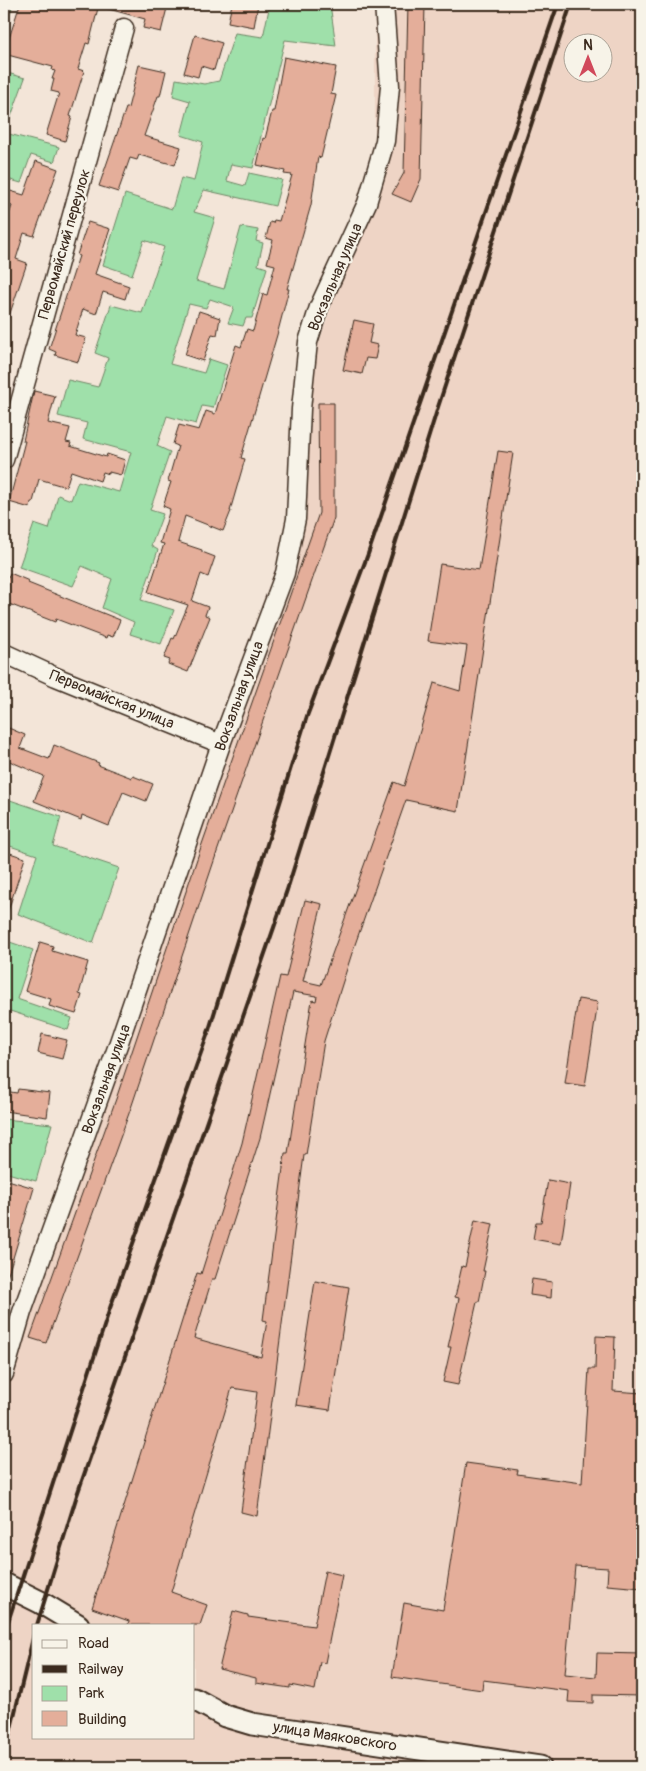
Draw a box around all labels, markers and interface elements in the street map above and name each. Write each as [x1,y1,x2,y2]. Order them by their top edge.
north arrow [564,32,614,82]
text: N [583,37,593,54]
street label: Первомайский переулок [34,167,95,321]
street label: Вокзальная улица [304,220,367,334]
street label: Вокзальная улица [211,639,268,754]
street label: Первомайская улица [47,666,177,733]
street label: Вокзальная улица [78,1022,135,1137]
legend [32,1624,195,1738]
text: Road [78,1634,109,1653]
text: Railway [78,1660,124,1679]
text: Park [78,1684,105,1703]
text: Building [78,1710,126,1729]
street label: улица Маяковского [271,1717,398,1756]

